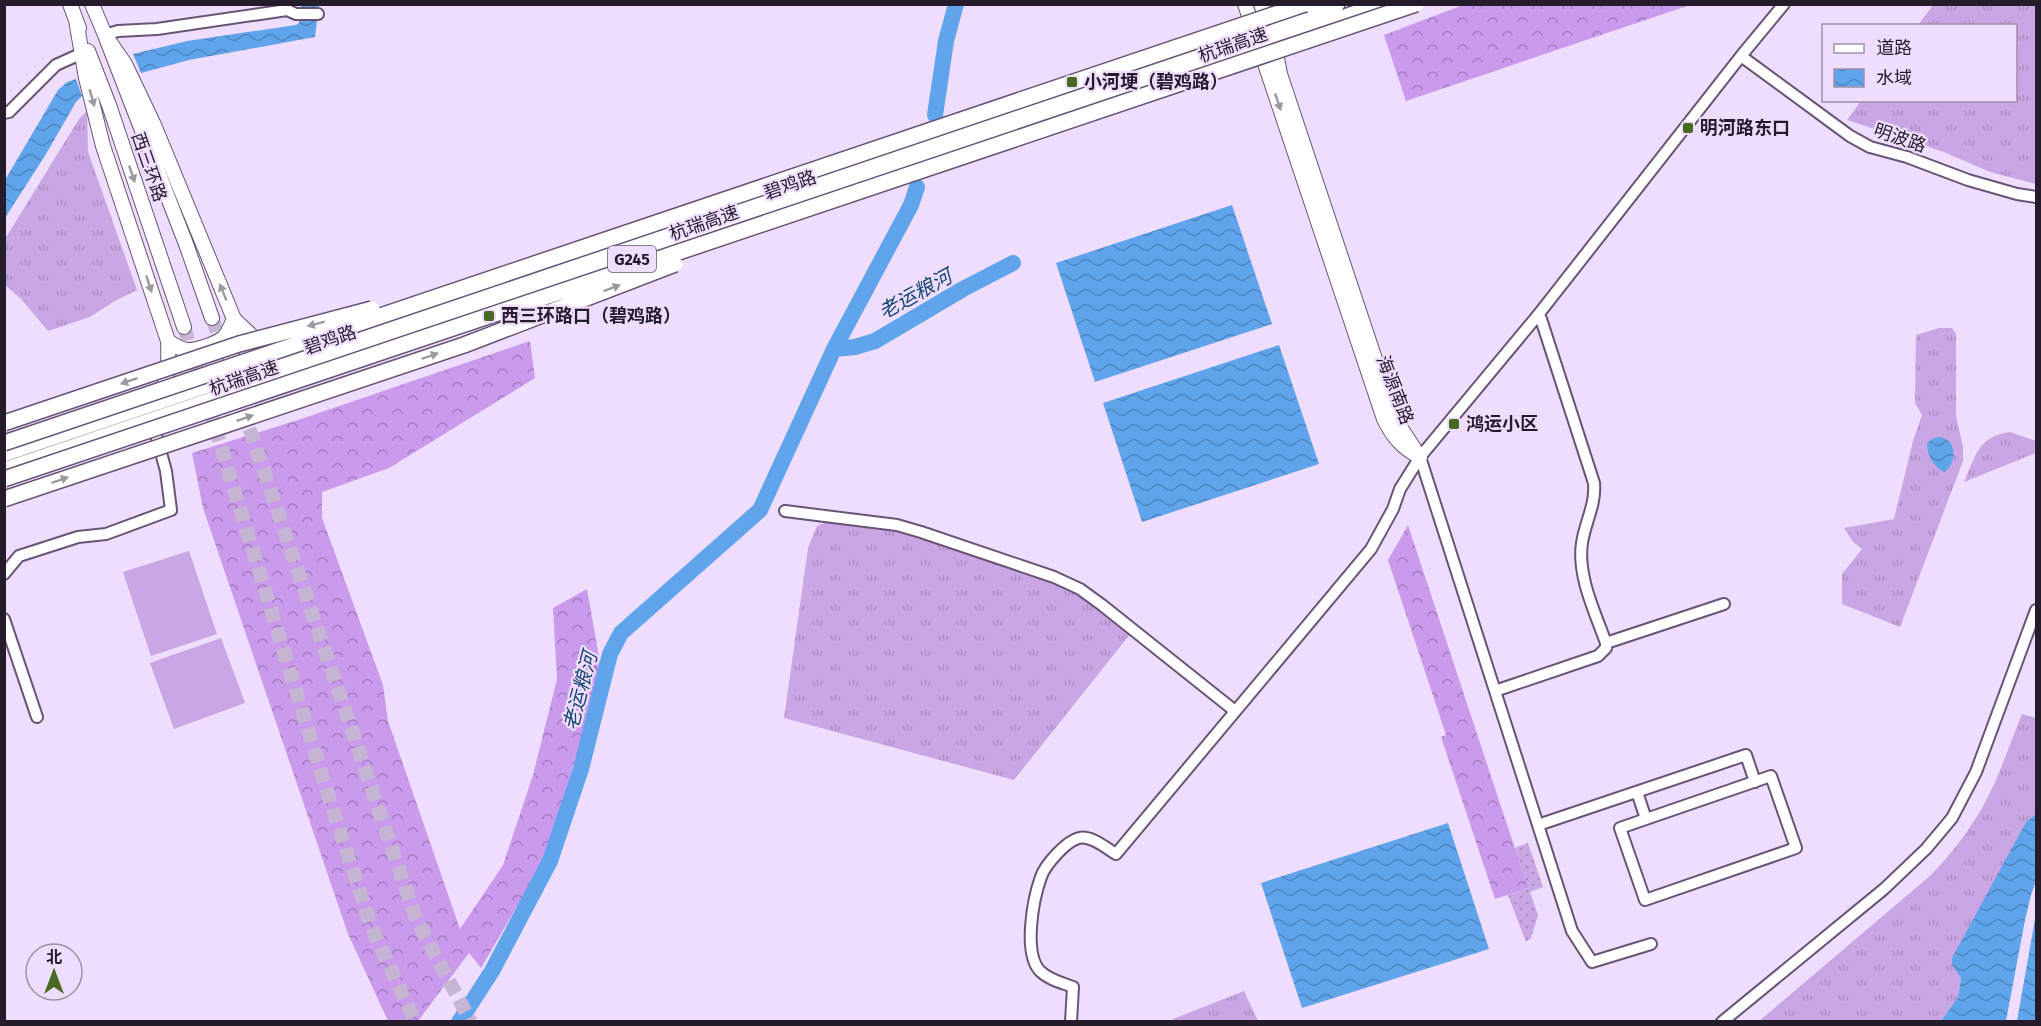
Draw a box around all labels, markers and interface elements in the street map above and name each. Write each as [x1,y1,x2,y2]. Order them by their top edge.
street label: 杭瑞高速 [1195,23,1271,67]
legend [1822,24,2017,102]
text: 道路 [1876,37,1912,59]
text: 水域 [1876,67,1912,89]
place label: 小河埂（碧鸡路） [1084,71,1228,93]
marker: 小河埂（碧鸡路） [1065,75,1079,89]
one-way arrow [88,89,97,107]
one-way arrow [1273,93,1283,111]
place label: 明河路东口 [1700,117,1790,139]
street label: 明波路 [1871,119,1929,157]
marker: 明河路东口 [1681,121,1695,135]
street label: 西三环路 [127,129,171,205]
one-way arrow [127,165,137,183]
street label: 碧鸡路 [761,166,819,204]
street label: 杭瑞高速 [666,201,742,245]
road number: G245 [608,246,656,272]
water label: 老运粮河 [874,262,959,324]
one-way arrow [145,275,154,293]
one-way arrow [218,283,227,301]
one-way arrow [604,283,622,293]
place label: 西三环路口（碧鸡路） [501,305,681,327]
marker: 西三环路口（碧鸡路） [482,309,496,323]
one-way arrow [306,320,324,329]
street label: 碧鸡路 [301,321,359,359]
one-way arrow [421,351,439,360]
street label: 海源南路 [1372,352,1418,428]
street label: 杭瑞高速 [206,356,282,400]
one-way arrow [120,377,138,387]
one-way arrow [236,413,254,422]
place label: 鸿运小区 [1466,413,1538,435]
marker: 鸿运小区 [1447,417,1461,431]
one-way arrow [51,475,69,485]
water label: 老运粮河 [558,645,603,733]
north arrow [24,942,84,1002]
text: 北 [46,948,62,967]

